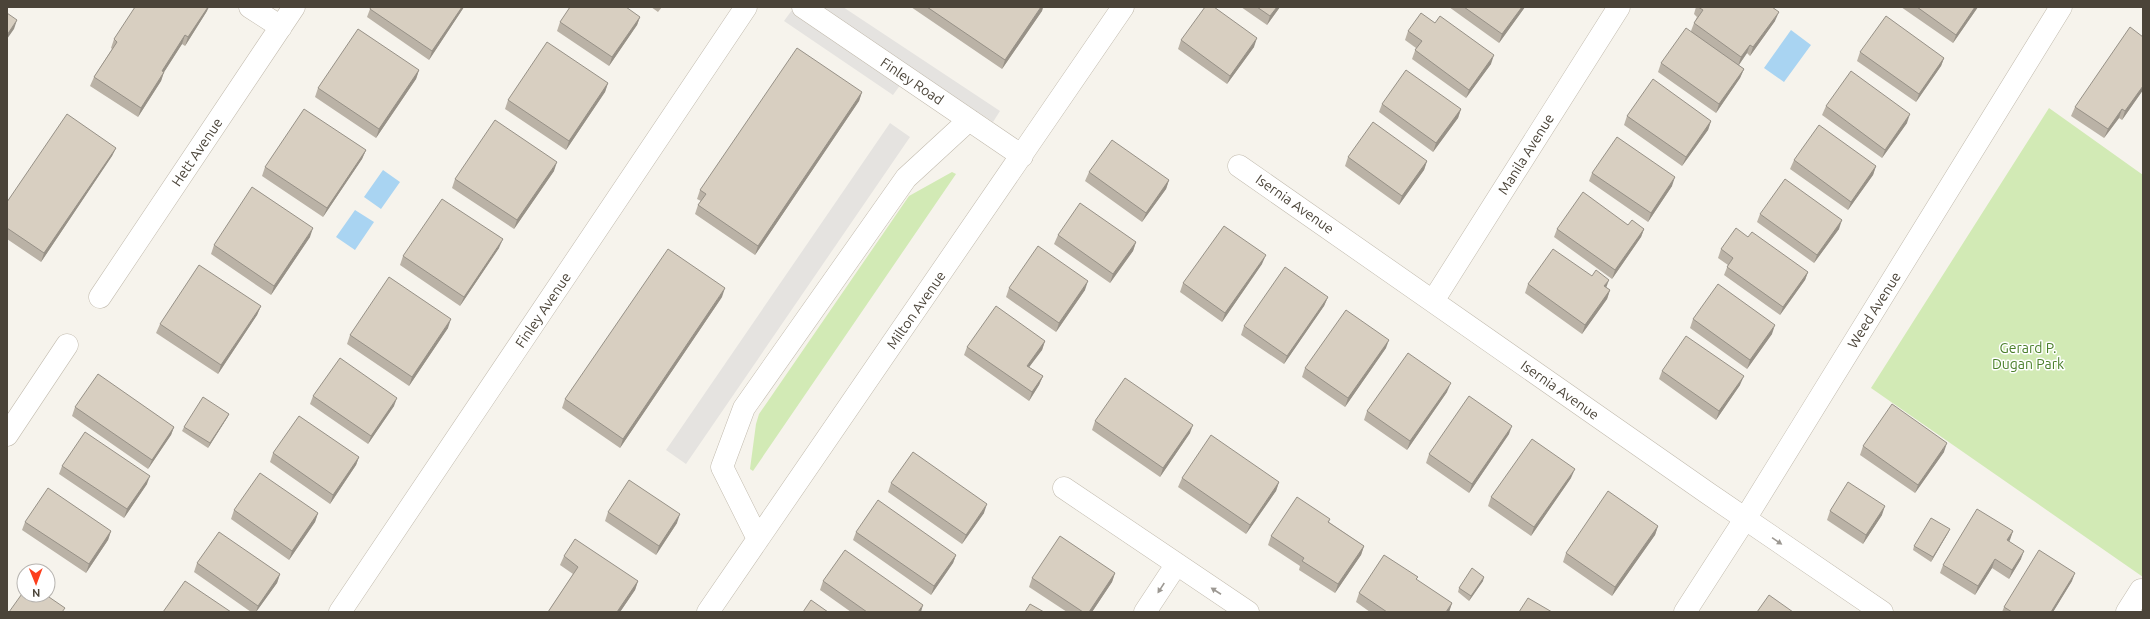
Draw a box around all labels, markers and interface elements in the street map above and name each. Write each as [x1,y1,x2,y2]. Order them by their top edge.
street label: Finley Road [878,54,946,108]
street label: Manila Avenue [1495,111,1557,197]
street label: Hett Avenue [168,115,226,189]
street label: Isernia Avenue [1253,171,1337,237]
street label: Milton Avenue [883,268,949,352]
street label: Finley Avenue [512,269,574,351]
street label: Weed Avenue [1844,269,1904,351]
park label: Gerard P. Dugan Park [1992,340,2064,372]
street label: Isernia Avenue [1518,357,1602,423]
one-way arrow [1772,537,1782,545]
north arrow [16,563,56,603]
one-way arrow [1157,583,1164,594]
text: N [32,587,40,599]
one-way arrow [1211,587,1221,595]

